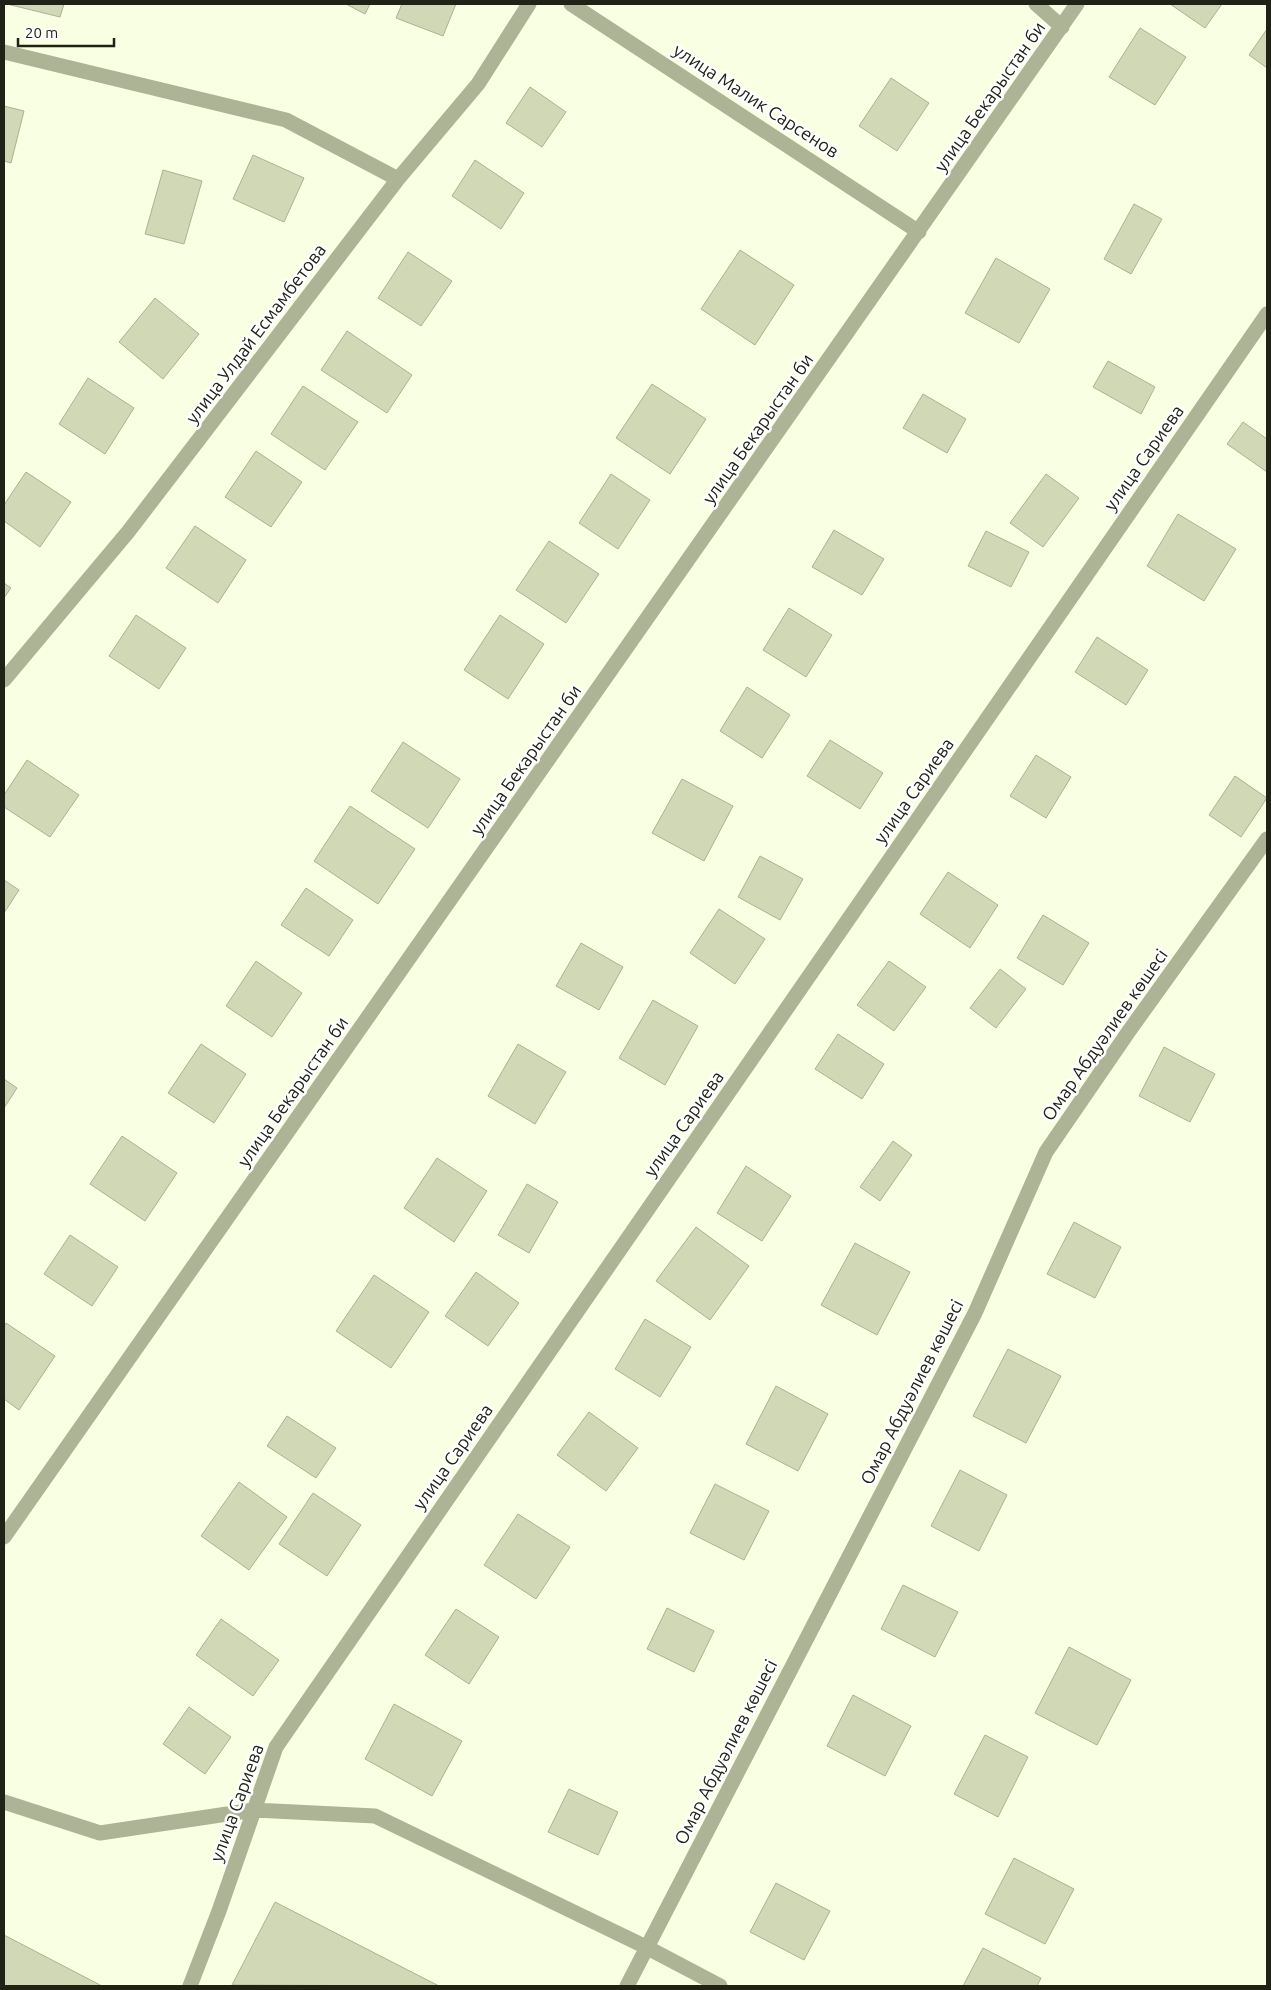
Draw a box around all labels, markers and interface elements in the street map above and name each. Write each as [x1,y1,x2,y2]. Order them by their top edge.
scale bar [18,15,114,47]
street label: улица Бекарыстан би [930,18,1049,175]
text: 20 m [25,24,58,41]
street label: улица Малик Сарсенов [670,39,843,161]
street label: улица Улдай Есмамбетова [181,240,329,427]
street label: улица Бекарыстан би [698,350,817,507]
street label: улица Сариева [1099,401,1187,514]
street label: улица Бекарыстан би [466,681,585,838]
street label: улица Сариева [869,734,957,847]
street label: Омар Абдуәлиев көшесі [1037,945,1171,1124]
street label: улица Бекарыстан би [233,1013,352,1170]
street label: улица Сариева [639,1067,727,1180]
street label: Омар Абдуәлиев көшесі [856,1296,966,1487]
street label: улица Сариева [408,1400,496,1513]
street label: Омар Абдуәлиев көшесі [670,1656,780,1847]
street label: улица Сариева [205,1741,267,1864]

